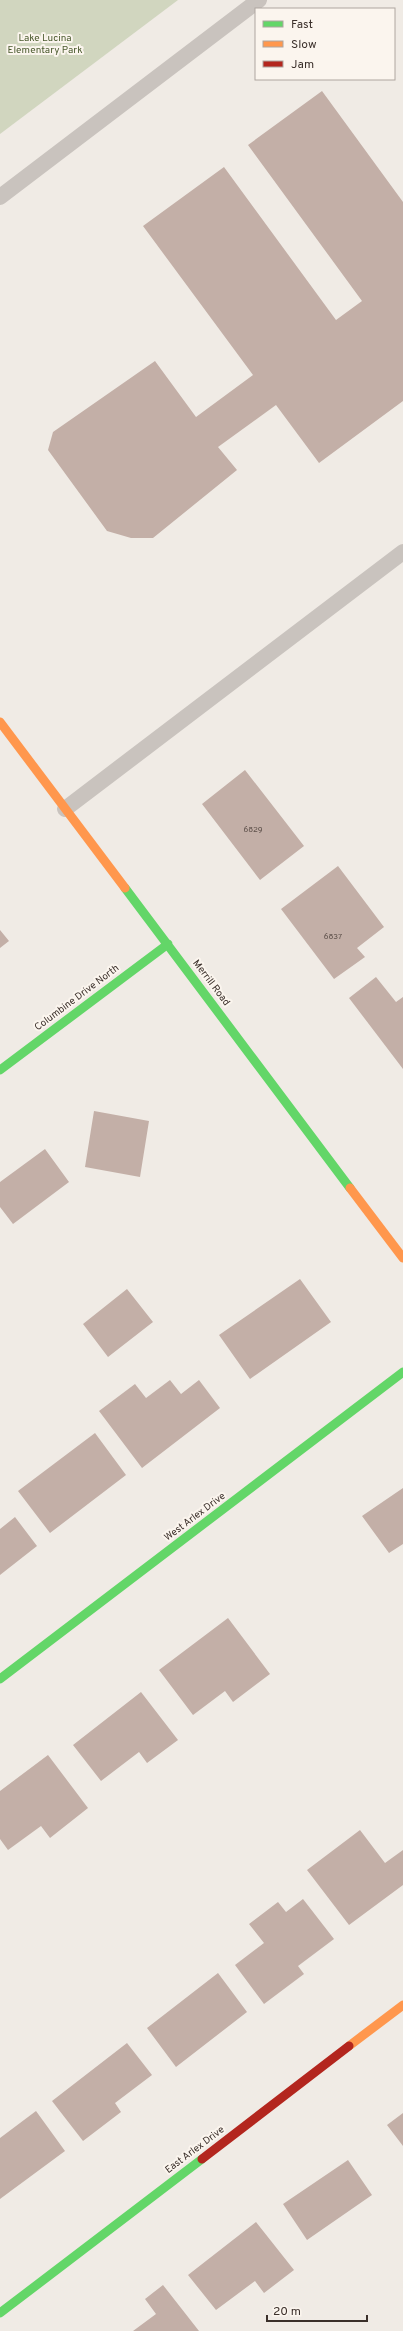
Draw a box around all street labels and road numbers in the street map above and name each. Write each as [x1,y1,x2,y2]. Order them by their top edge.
street label: Merrill Road [189,957,233,1009]
street label: Columbine Drive North [32,962,122,1034]
street label: West Arlex Drive [162,1490,228,1544]
street label: East Arlex Drive [163,2123,227,2177]

